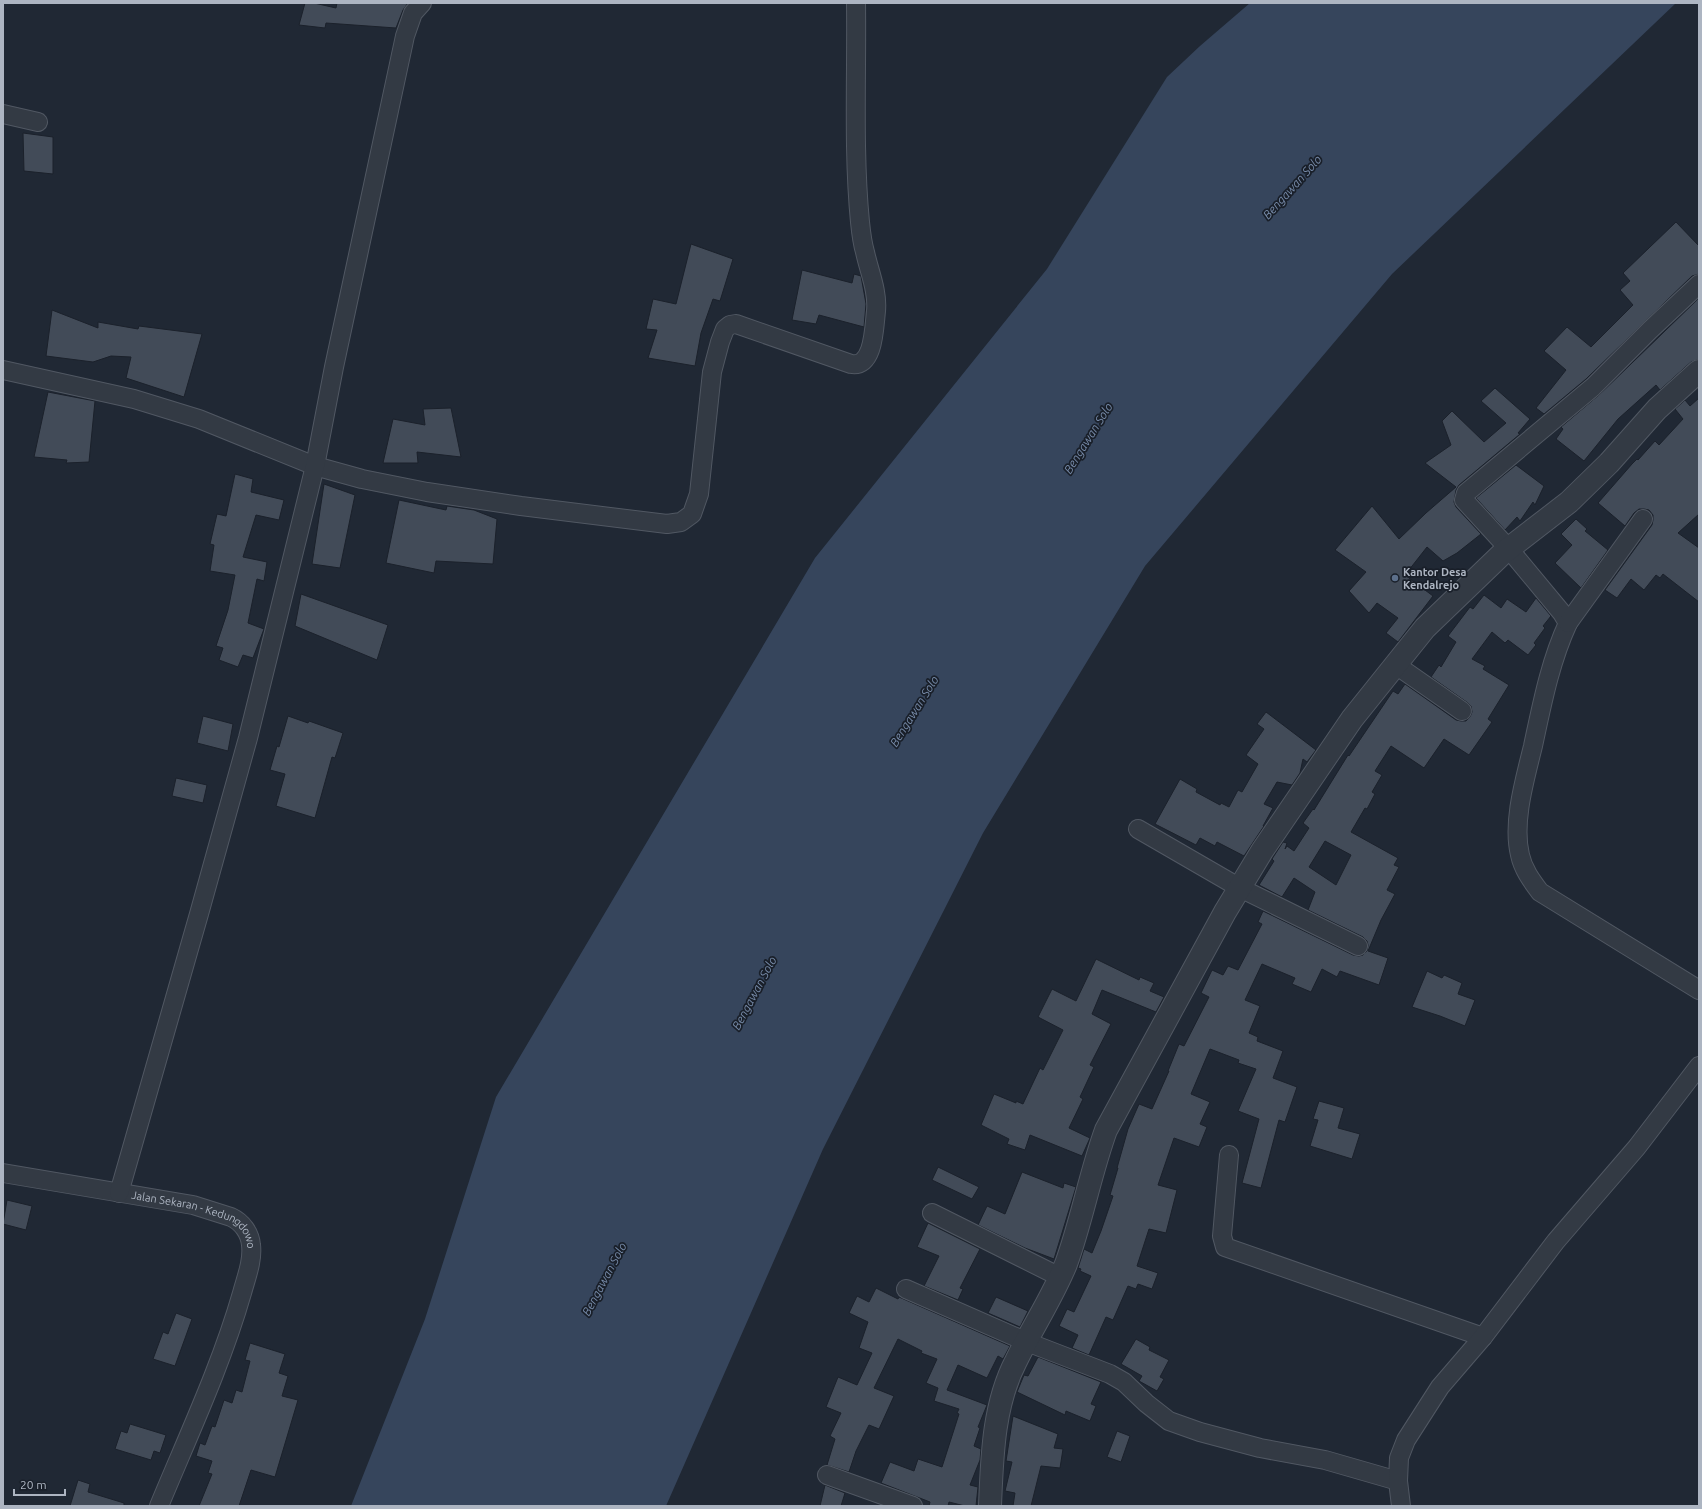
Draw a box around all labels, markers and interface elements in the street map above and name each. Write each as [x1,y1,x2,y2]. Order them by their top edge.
water label: Bengawan Solo [1260,152,1324,221]
water label: Bengawan Solo [1061,400,1115,476]
place label: Kantor Desa Kendalrejo [1403,566,1467,591]
marker: Kantor Desa Kendalrejo [1390,573,1400,583]
water label: Bengawan Solo [887,673,941,749]
water label: Bengawan Solo [729,954,779,1032]
street label: Jalan Sekaran - Kedungdowo [130,1189,257,1249]
water label: Bengawan Solo [579,1240,629,1318]
scale bar [14,1471,65,1497]
text: 20 m [20,1478,47,1491]

